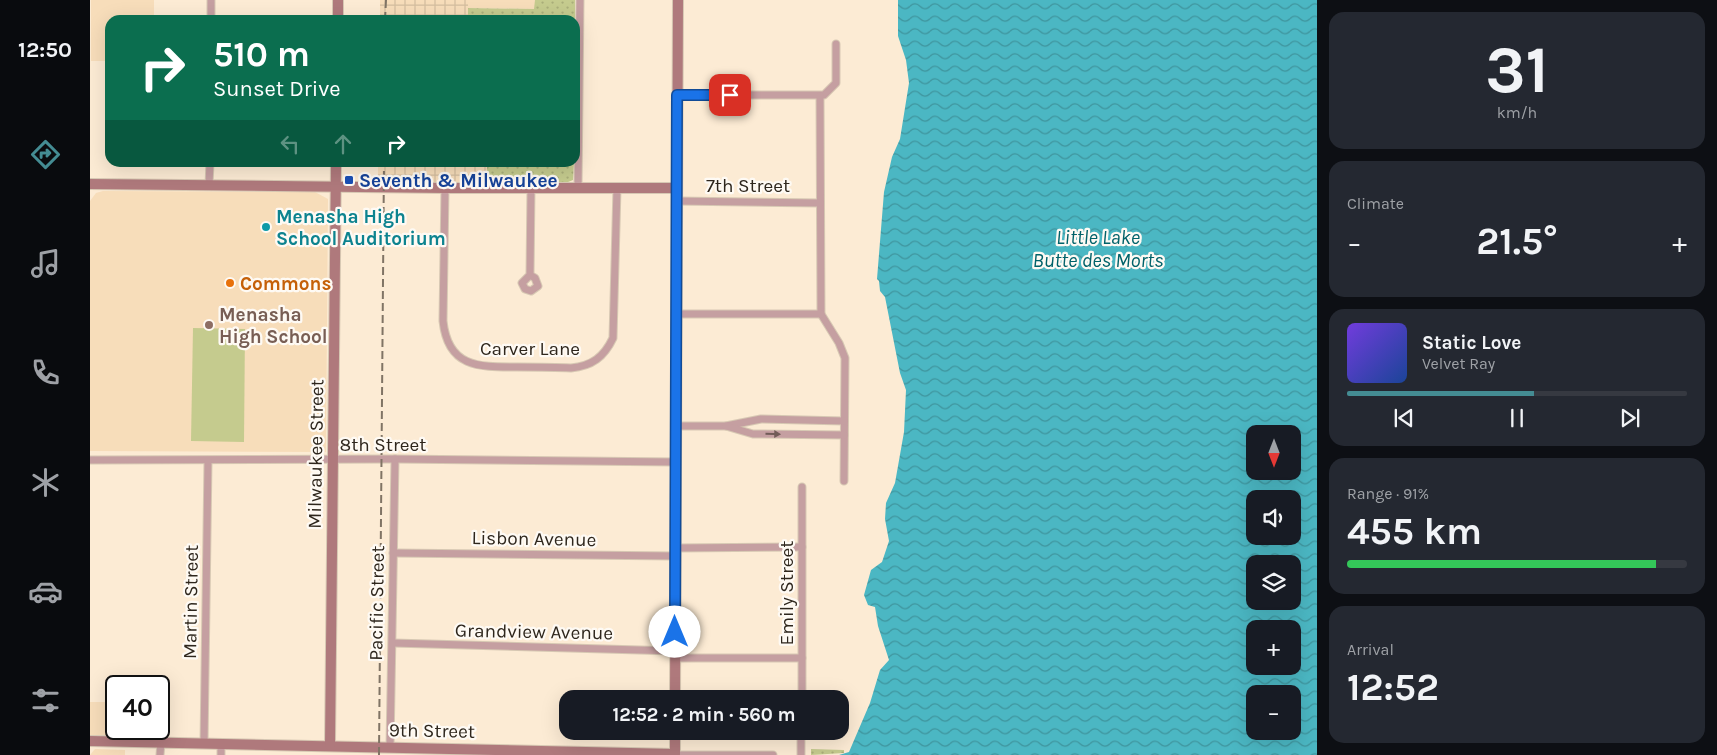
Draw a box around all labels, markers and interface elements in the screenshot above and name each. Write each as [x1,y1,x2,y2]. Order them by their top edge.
text: 31 [1485,32,1549,108]
text: 510 m [213,34,310,75]
icon: right [130,35,195,100]
text: 12:50 [18,37,72,63]
pin [709,74,751,116]
text: Sunset Drive [213,76,341,102]
icon: arrive [716,81,744,109]
text: km/h [1497,103,1537,122]
icon: left [276,130,304,158]
icon: ahead [329,130,357,158]
icon: right [382,130,410,158]
icon: directions [28,137,63,172]
place label: Seventh & Milwaukee [359,170,558,192]
marker: Seventh & Milwaukee [343,174,355,186]
street label: 7th Street [706,175,790,197]
text: Climate [1347,194,1404,213]
place label: Menasha High School Auditorium [276,206,446,250]
text: 21.5° [1476,219,1558,264]
marker: Menasha High School Auditorium [260,221,272,233]
water label: Little Lake Butte des Morts [1032,226,1164,272]
text: − [1347,226,1362,259]
text: + [1672,226,1687,259]
icon: music [28,246,63,281]
place label: Commons [240,273,331,295]
marker: Commons [224,277,236,289]
place label: Menasha High School [219,304,328,348]
marker: Menasha High School [203,319,215,331]
text: Static Love [1422,332,1521,354]
street label: Carver Lane [480,338,580,360]
text: Velvet Ray [1422,354,1495,373]
icon: phone [28,355,63,390]
street label: Milwaukee Street [304,379,328,529]
icon: previous [1390,404,1418,432]
icon: pause [1503,404,1531,432]
icon: next [1616,404,1644,432]
north arrow [1246,425,1301,480]
map controls [1246,425,1301,740]
one-way arrow [766,430,782,438]
street label: 8th Street [340,434,426,456]
icon: climate [28,465,63,500]
text: Range · 91% [1347,484,1429,503]
button: sound [1246,490,1301,545]
text: 455 km [1347,509,1482,554]
street label: Lisbon Avenue [471,527,597,551]
street label: Emily Street [776,541,798,645]
street label: Martin Street [179,545,203,659]
street label: Pacific Street [365,545,389,661]
button: layers [1246,555,1301,610]
icon: car [28,574,63,609]
position arrow [648,605,700,657]
street label: Grandview Avenue [455,620,613,644]
button: + [1246,620,1301,675]
text: Arrival [1347,640,1394,659]
text: 12:52 [1347,665,1439,710]
speed limit sign: 40 [105,675,170,740]
icon: filters [28,683,63,718]
button: − [1246,685,1301,740]
text: 12:52 · 2 min · 560 m [612,704,796,726]
street label: 9th Street [389,719,475,743]

